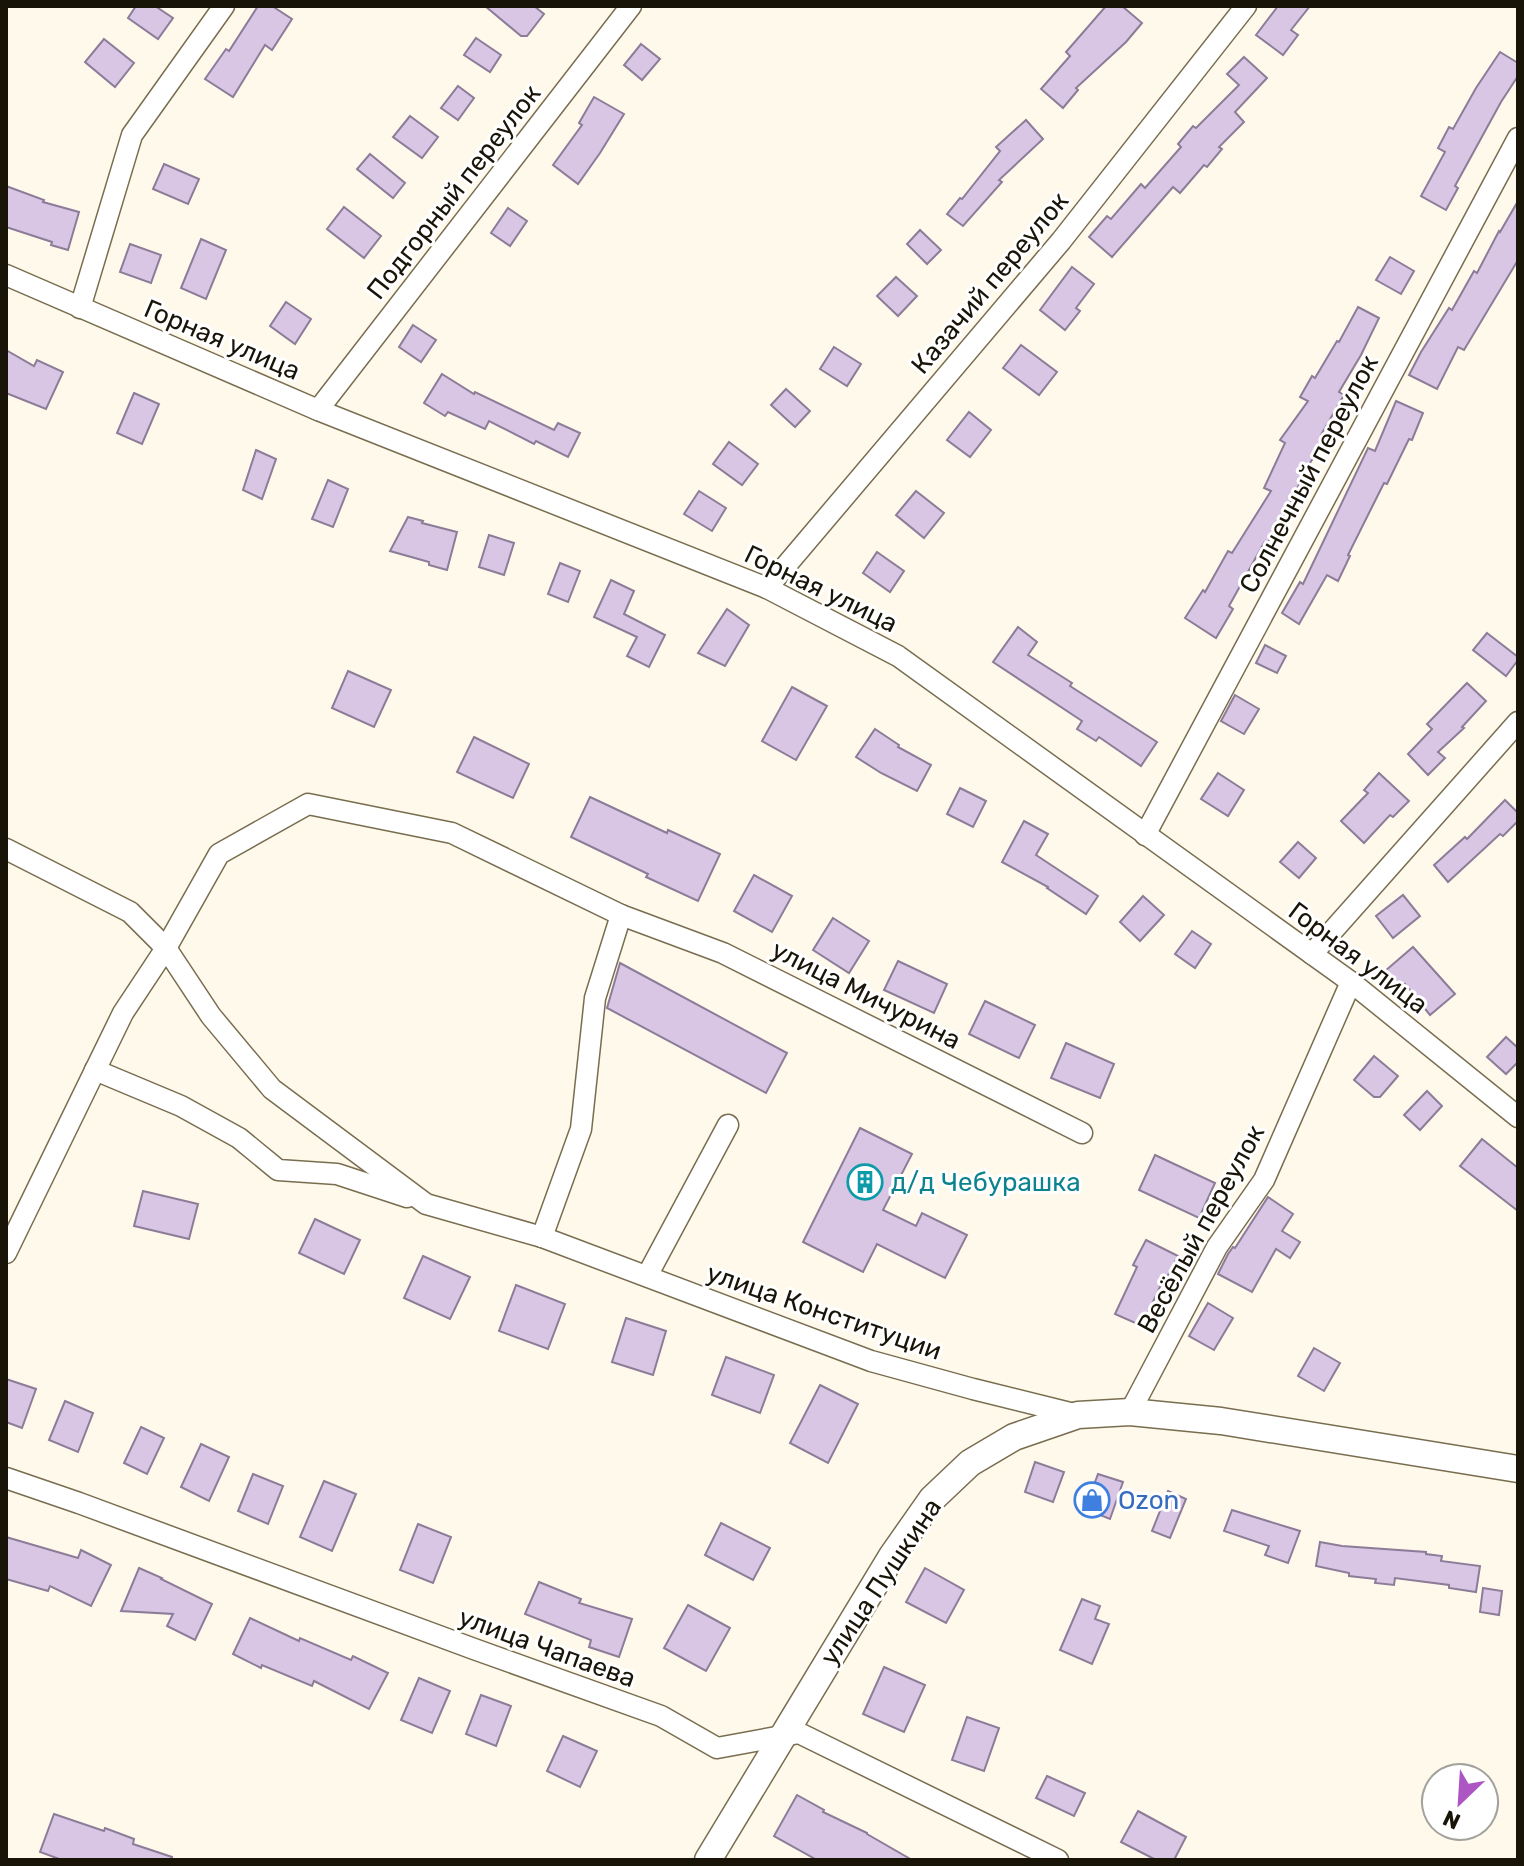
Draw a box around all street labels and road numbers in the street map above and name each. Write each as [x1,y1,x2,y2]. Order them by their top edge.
street label: Подгорный переулок [361,79,547,305]
street label: Казачий переулок [905,186,1075,380]
street label: Горная улица [139,293,305,387]
street label: Солнечный переулок [1233,350,1385,598]
street label: Горная улица [739,539,903,639]
street label: Горная улица [1282,896,1434,1020]
street label: улица Мичурина [766,934,966,1056]
street label: Весёлый переулок [1131,1119,1271,1339]
street label: улица Конституции [702,1257,946,1367]
street label: улица Пушкина [814,1493,948,1671]
street label: улица Чапаева [454,1602,640,1694]

